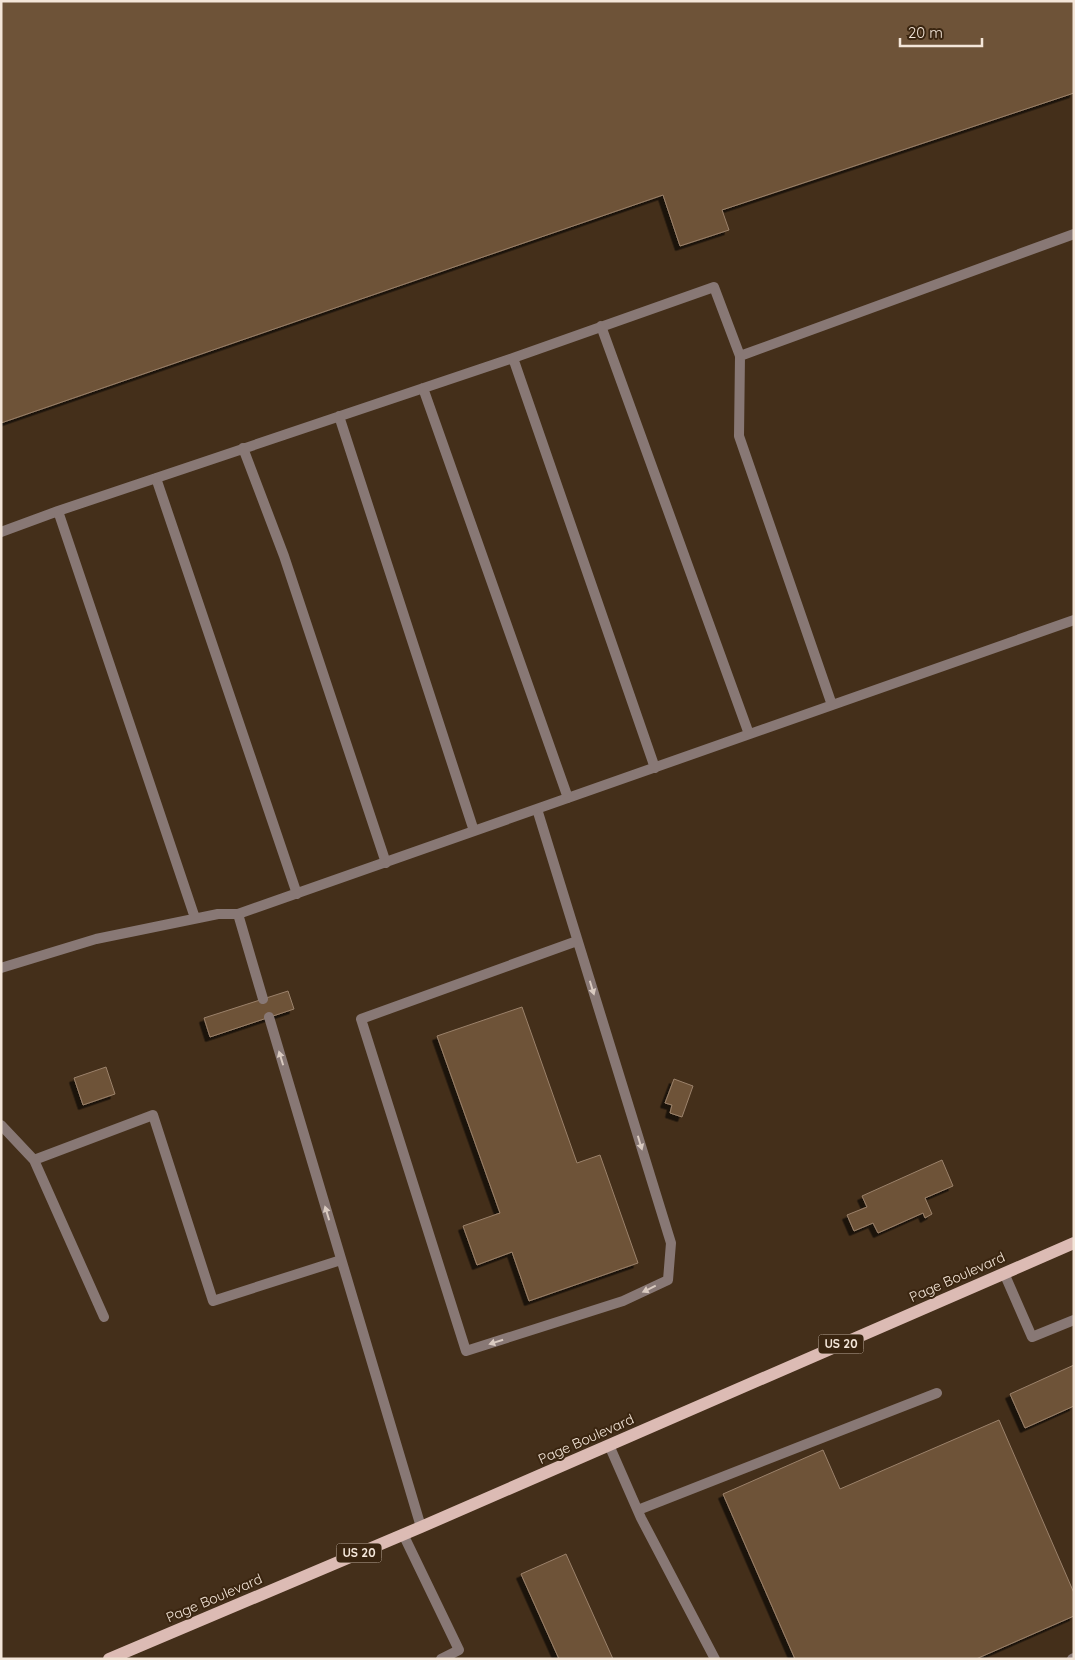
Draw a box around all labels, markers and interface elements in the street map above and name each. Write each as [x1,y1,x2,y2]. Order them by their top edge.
scale bar [900,15,982,47]
text: 20 m [908,23,943,42]
one-way arrow [589,980,596,995]
one-way arrow [276,1050,284,1065]
one-way arrow [637,1135,645,1150]
one-way arrow [323,1206,331,1221]
street label: Page Boulevard [906,1248,1008,1306]
one-way arrow [642,1285,656,1293]
road number: US 20 [818,1335,864,1354]
one-way arrow [488,1338,503,1346]
street label: Page Boulevard [535,1410,637,1468]
road number: US 20 [336,1544,382,1562]
street label: Page Boulevard [163,1570,265,1626]

